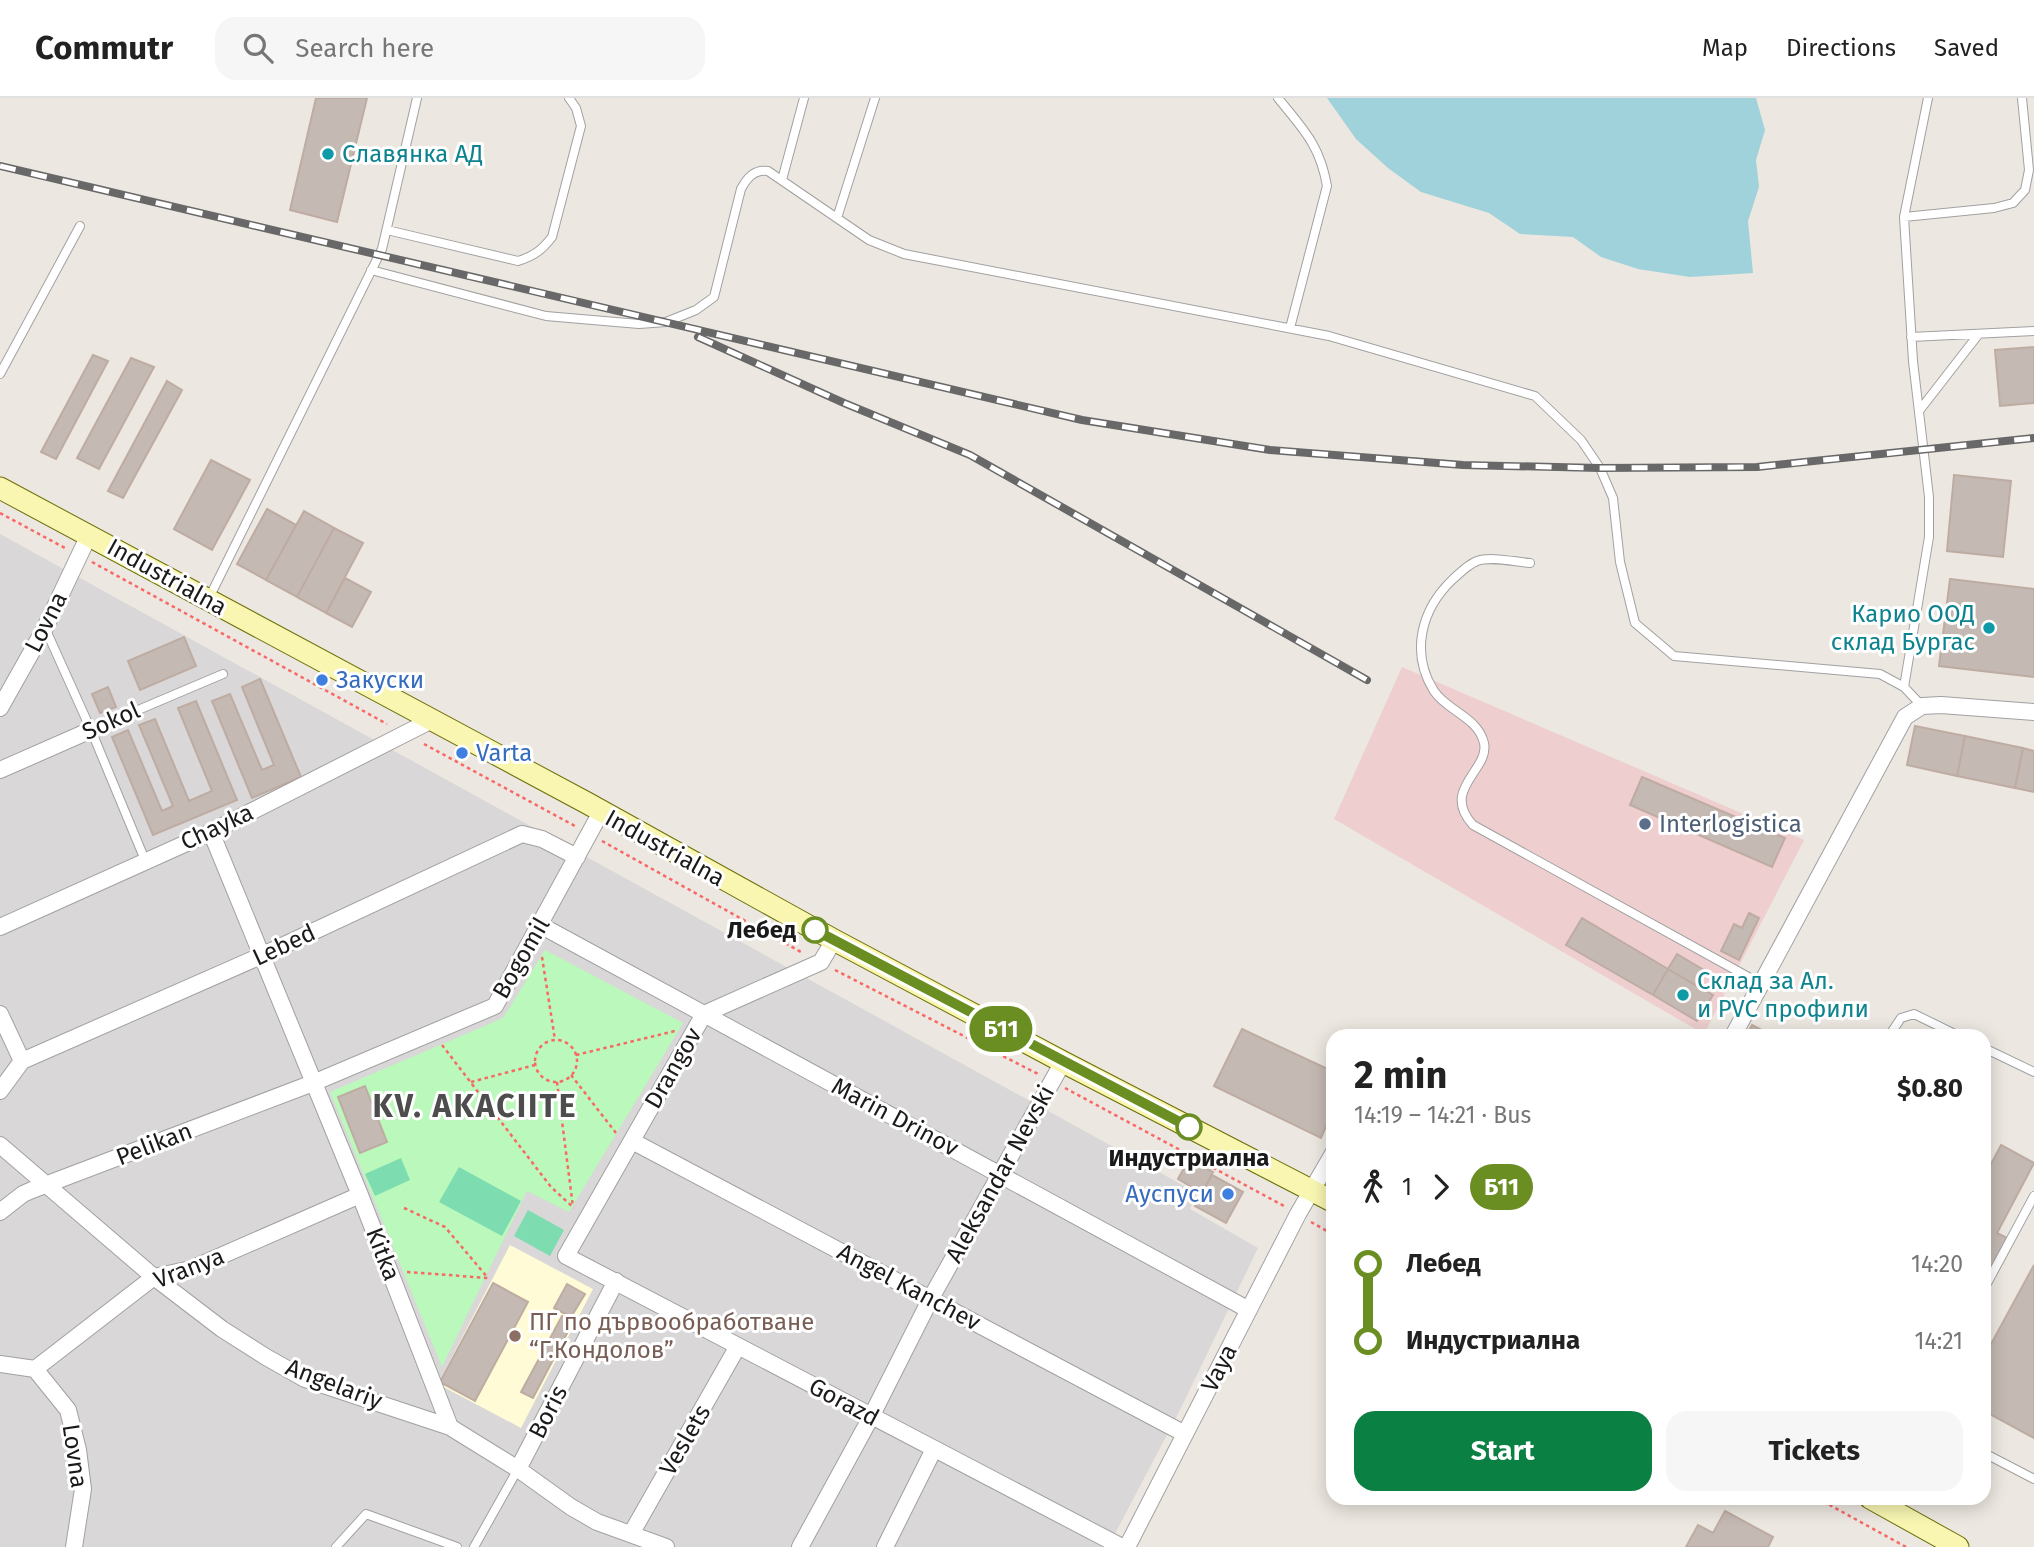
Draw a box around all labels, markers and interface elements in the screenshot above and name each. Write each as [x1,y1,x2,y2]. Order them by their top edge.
search box [215,17,705,80]
text: Commutr [35,28,173,68]
icon: search [239,29,277,67]
text: Search here [295,33,434,64]
text: Map [1702,34,1748,62]
text: Directions [1786,34,1896,62]
text: Saved [1934,34,1999,62]
place label: Славянка АД [342,140,483,168]
marker: Славянка АД [320,146,336,162]
street label: Industrialna [102,533,232,621]
street label: Lovna [19,587,73,657]
place label: Карио ООД склад Бургас [1831,600,1975,656]
marker: Карио ООД склад Бургас [1981,620,1997,636]
place label: Закуски [336,666,424,694]
marker: Закуски [314,672,330,688]
street label: Sokol [78,696,144,746]
place label: Varta [476,739,532,767]
marker: Varta [454,745,470,761]
street label: Chayka [176,798,258,856]
street label: Industrialna [600,804,730,892]
place label: Interlogistica [1659,810,1802,838]
marker: Interlogistica [1637,816,1653,832]
street label: Bogomil [487,912,555,1004]
place label: Лебед [727,916,797,944]
marker: Лебед [802,917,828,943]
street label: Lebed [248,918,320,972]
place label: Склад за Ал. и PVC профили [1697,967,1869,1023]
marker: Склад за Ал. и PVC профили [1675,987,1691,1003]
line badge: Б11 [961,1006,1041,1052]
text: Б11 [983,1015,1019,1043]
street label: Drangov [639,1022,707,1113]
text: 2 min [1354,1052,1447,1098]
street label: Marin Drinov [827,1072,963,1162]
text: $0.80 [1897,1073,1963,1104]
street label: Aleksandar Nevski [940,1080,1060,1268]
district label: KV. AKACIITE [372,1087,578,1125]
text: 14:19 – 14:21 · Bus [1354,1101,1531,1129]
marker: Индустриална [1176,1114,1202,1140]
street label: Pelikan [112,1117,196,1171]
place label: Индустриална [1109,1144,1269,1172]
icon: walk [1354,1168,1392,1206]
icon: forward [1422,1168,1460,1206]
text: 1 [1402,1173,1412,1201]
text: Б11 [1484,1173,1519,1201]
place label: Ауспуси [1125,1180,1214,1208]
marker: Ауспуси [1220,1186,1236,1202]
street label: Kitka [360,1224,406,1284]
street label: Angel Kanchev [833,1238,985,1336]
street label: Vranya [150,1242,228,1294]
text: Лебед [1406,1248,1481,1279]
text: 14:20 [1911,1250,1963,1278]
place label: ПГ по дървообработване “Г.Кондолов” [529,1308,814,1364]
text: Индустриална [1406,1325,1580,1356]
text: 14:21 [1915,1327,1963,1355]
marker: ПГ по дървообработване “Г.Кондолов” [507,1328,523,1344]
street label: Vaya [1195,1340,1243,1396]
street label: Angelariy [282,1353,386,1415]
street label: Gorazd [804,1372,884,1432]
street label: Boris [523,1381,573,1443]
street label: Veslets [654,1400,716,1480]
button: Start [1354,1411,1652,1491]
button: Tickets [1666,1411,1963,1491]
street label: Lovna [57,1422,93,1490]

